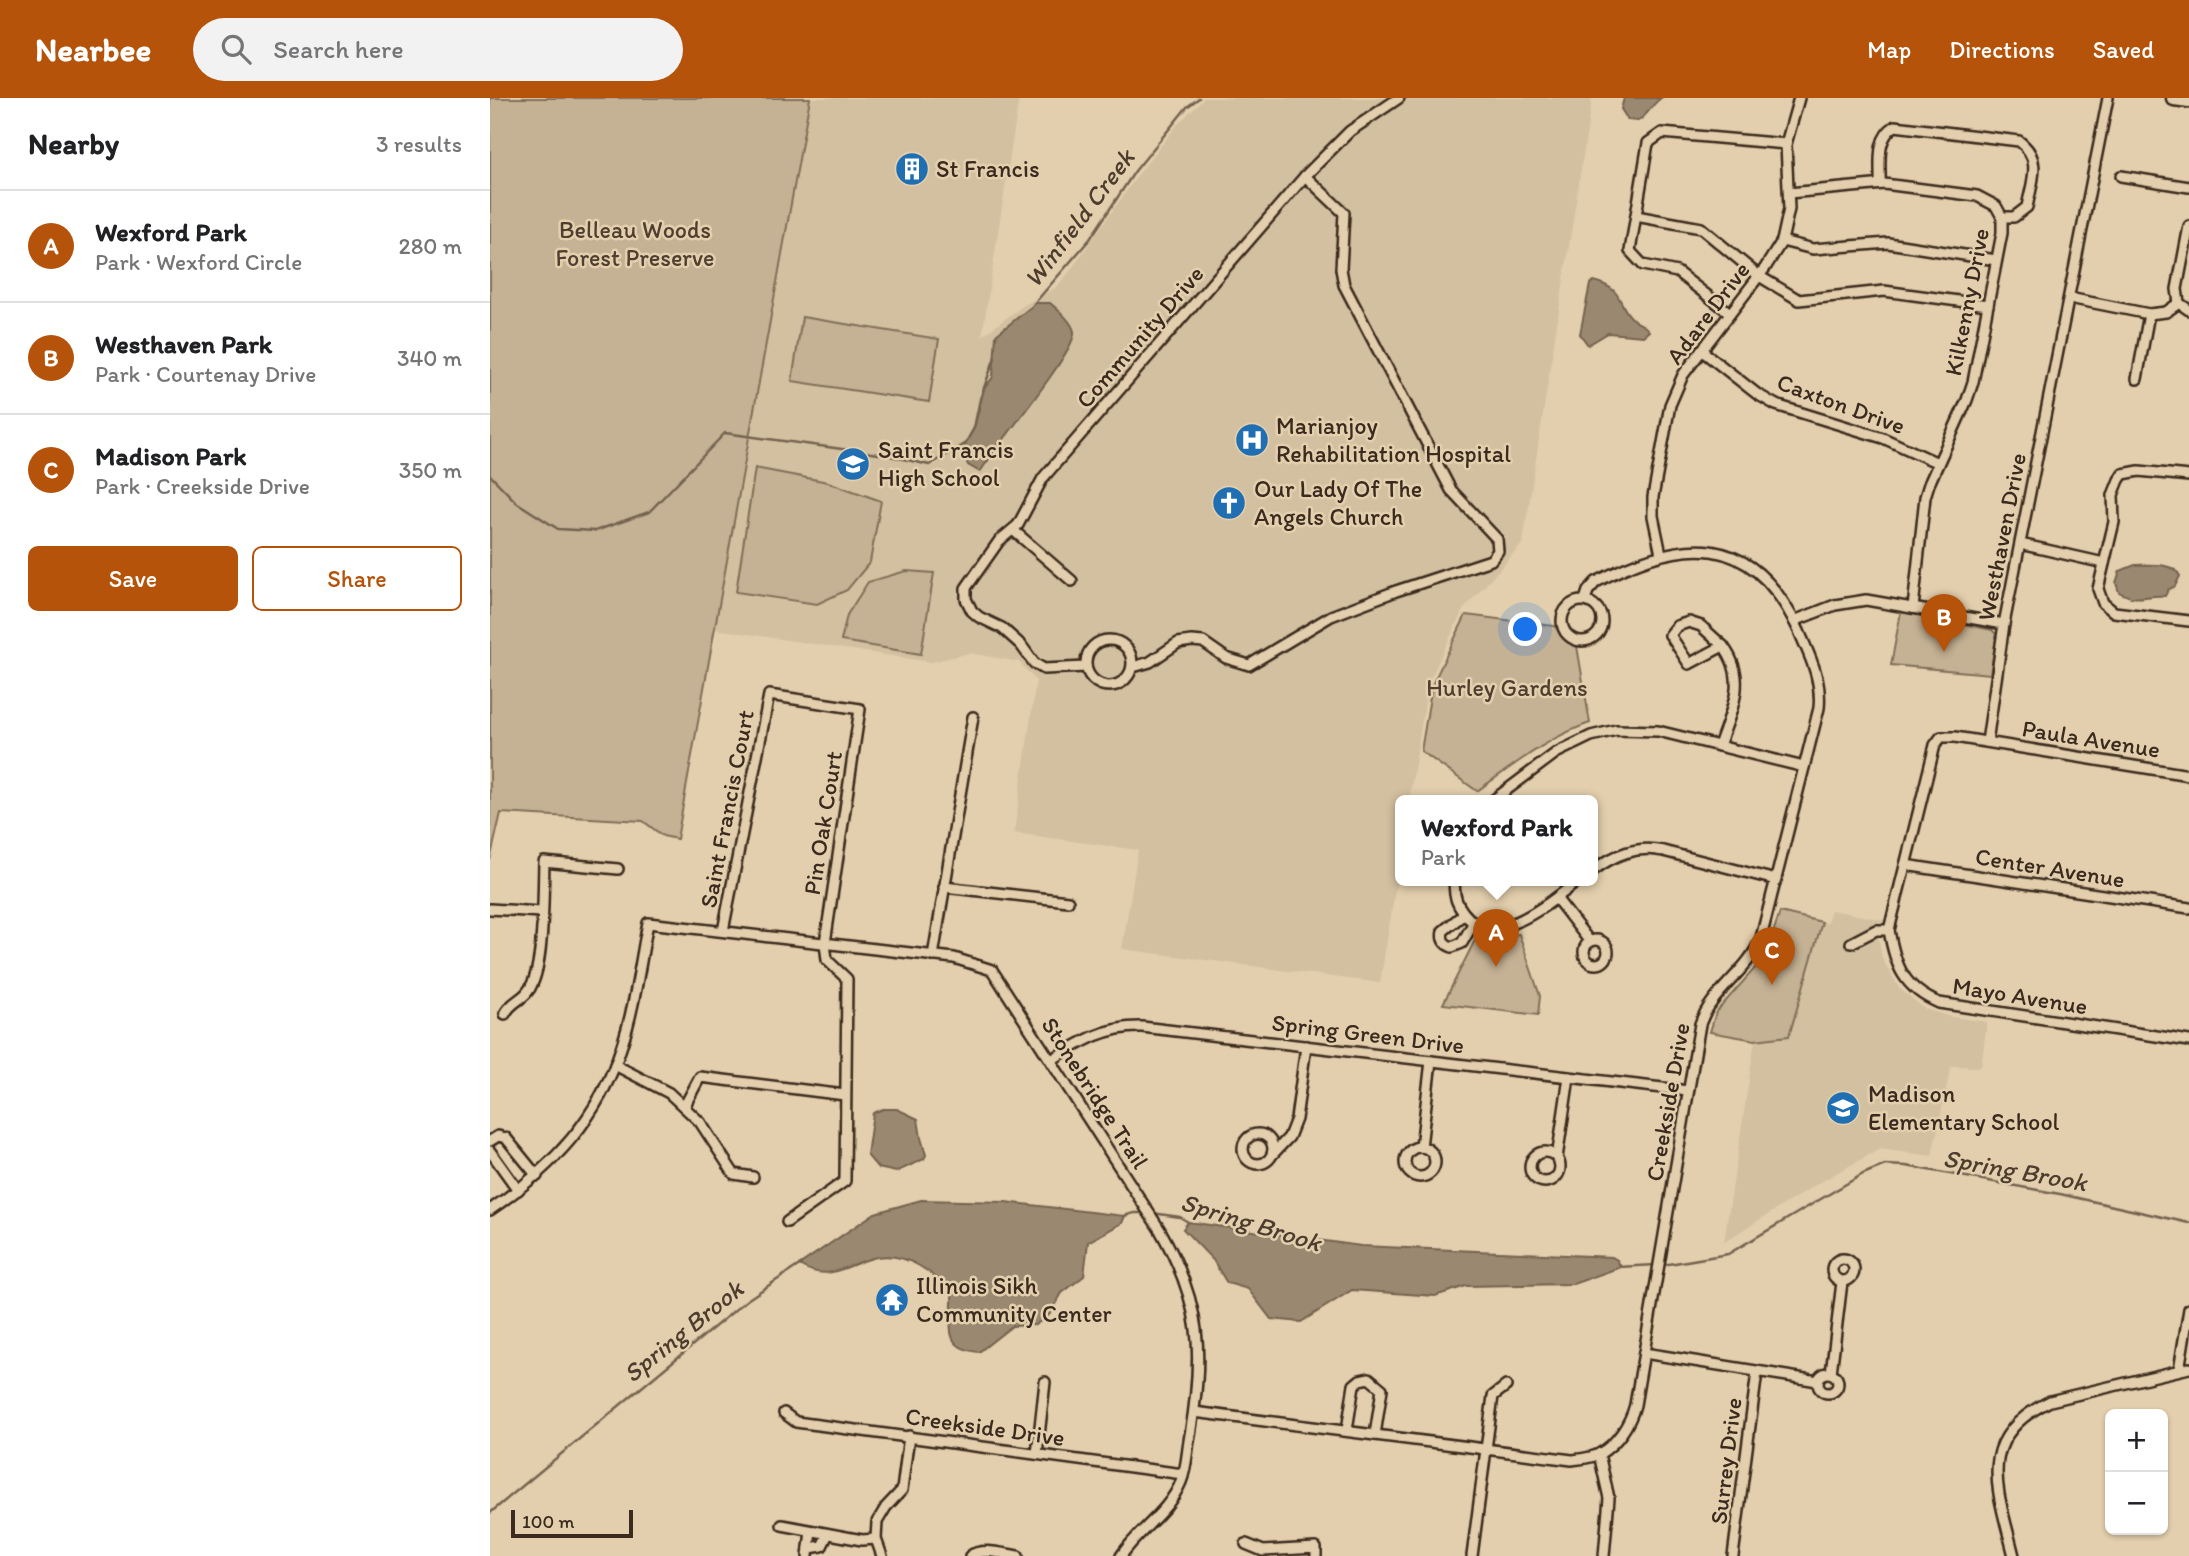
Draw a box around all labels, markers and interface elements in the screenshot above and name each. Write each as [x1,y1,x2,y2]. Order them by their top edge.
search box [193,18,683,81]
text: Nearbee [35,30,151,69]
icon: search [217,30,255,68]
text: Search here [273,33,404,65]
text: Map [1867,35,1911,64]
text: Directions [1949,35,2055,64]
text: Saved [2093,35,2154,64]
text: Nearby [28,125,119,162]
text: 3 results [376,130,462,158]
water label: Winfield Creek [1017,141,1142,293]
building icon: St Francis [893,150,931,188]
place label: St Francis [936,154,1040,183]
park label: Belleau Woods Forest Preserve [556,215,714,272]
text: Wexford Park [95,216,247,248]
street label: Kilkenny Drive [1938,226,1995,378]
text: A [44,232,58,260]
text: 280 m [399,232,462,260]
text: Park · Wexford Circle [95,248,302,276]
street label: Adare Drive [1660,256,1756,370]
street label: Community Drive [1070,259,1210,414]
text: Westhaven Park [95,328,272,360]
text: B [44,344,58,372]
text: 340 m [397,344,462,372]
text: Park · Courtenay Drive [95,360,316,388]
street label: Caxton Drive [1773,367,1909,440]
place label: Marianjoy Rehabilitation Hospital [1276,411,1511,468]
hospital icon: Marianjoy Rehabilitation Hospital [1233,421,1271,459]
place label: Saint Francis High School [878,435,1014,492]
text: Madison Park [95,440,247,472]
school or university icon: Saint Francis High School [834,445,872,483]
street label: Westhaven Drive [1971,451,2032,623]
text: C [44,456,58,484]
text: 350 m [399,456,462,484]
text: Park · Creekside Drive [95,472,310,500]
place label: Our Lady Of The Angels Church [1254,474,1422,531]
church icon: Our Lady Of The Angels Church [1210,484,1248,522]
button: Save [28,546,238,611]
button: Share [252,546,462,611]
pin: B [1921,594,1967,652]
your location [1508,612,1542,646]
park label: Hurley Gardens [1426,673,1588,702]
street label: Saint Francis Court [693,708,760,910]
street label: Paula Avenue [2020,713,2162,764]
street label: Pin Oak Court [797,749,848,897]
popup [1395,795,1598,886]
text: Wexford Park [1421,811,1572,843]
street label: Center Avenue [1973,841,2127,894]
text: Park [1421,843,1466,871]
pin: A [1473,909,1519,967]
pin: C [1749,927,1795,985]
street label: Mayo Avenue [1950,971,2090,1020]
street label: Spring Green Drive [1270,1007,1466,1060]
street label: Stonebridge Trail [1036,1011,1155,1174]
street label: Creekside Drive [1639,1020,1696,1183]
place label: Madison Elementary School [1868,1079,2060,1136]
school or university icon: Madison Elementary School [1824,1089,1862,1127]
water label: Spring Brook [1941,1142,2091,1199]
water label: Spring Brook [1177,1185,1327,1259]
place label: Illinois Sikh Community Center [916,1271,1112,1328]
water label: Spring Brook [617,1272,751,1389]
temple icon: Illinois Sikh Community Center [873,1281,911,1319]
street label: Surrey Drive [1703,1396,1748,1526]
street label: Creekside Drive [904,1401,1067,1452]
map controls [2105,1409,2168,1535]
button: + [2105,1409,2168,1472]
button: − [2105,1472,2168,1535]
scale bar [511,1507,634,1539]
text: 100 m [522,1510,574,1533]

